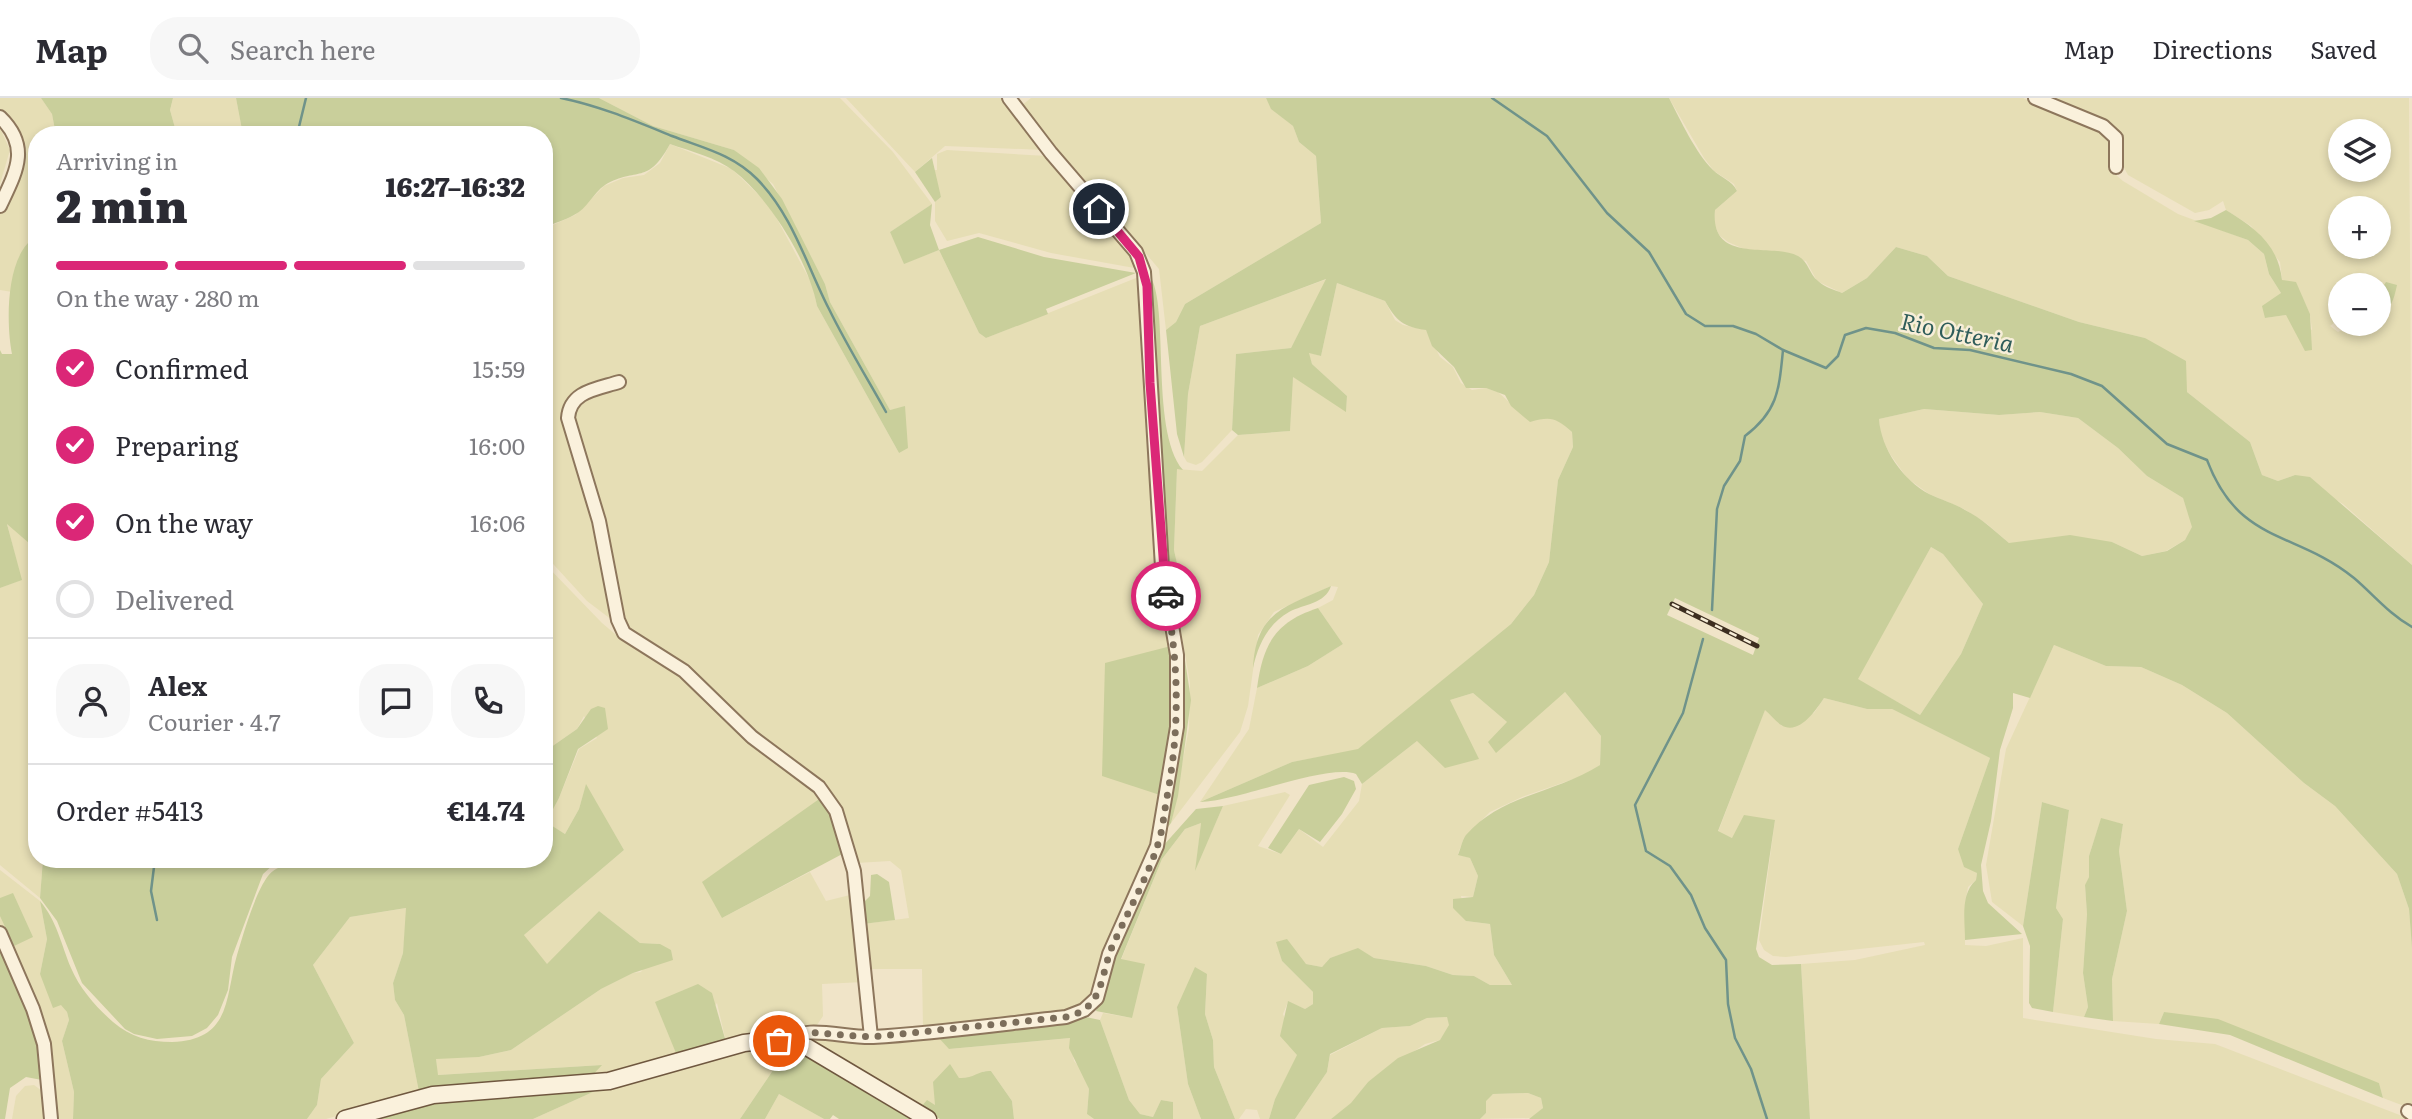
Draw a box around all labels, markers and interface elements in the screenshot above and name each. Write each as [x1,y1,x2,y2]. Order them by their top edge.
search box [150,17,640,80]
text: Map [35,24,108,73]
icon: search [174,29,212,67]
text: Search here [230,29,376,68]
text: Map [2063,31,2114,66]
text: Directions [2152,31,2272,66]
text: Saved [2310,31,2377,66]
map controls [2328,119,2391,336]
button: layers [2328,119,2391,182]
text: Arriving in [56,143,178,177]
text: 16:27–16:32 [386,166,525,205]
text: 2 min [56,169,188,237]
pin [1069,179,1129,239]
icon: home [1080,190,1118,228]
button: + [2328,196,2391,259]
button: − [2328,273,2391,336]
text: On the way · 280 m [56,280,260,314]
water label: Rio Otteria [1898,302,2017,360]
text: Confirmed [115,348,249,387]
icon: check [56,349,94,387]
text: 15:59 [473,351,525,385]
text: Preparing [115,425,238,464]
icon: check [56,426,94,464]
text: 16:00 [469,428,525,462]
text: On the way [115,502,253,541]
icon: check [56,503,94,541]
text: 16:06 [470,505,525,539]
courier [1131,561,1201,631]
icon: car [1147,577,1185,615]
text: Delivered [115,579,234,618]
button: person [56,664,130,738]
button: chat [359,664,433,738]
button: phone [451,664,525,738]
text: Alex [148,665,207,704]
text: Courier · 4.7 [148,704,281,738]
text: Order #5413 [56,790,204,829]
text: €14.74 [447,790,525,829]
pin [749,1011,809,1071]
icon: bag [760,1022,798,1060]

